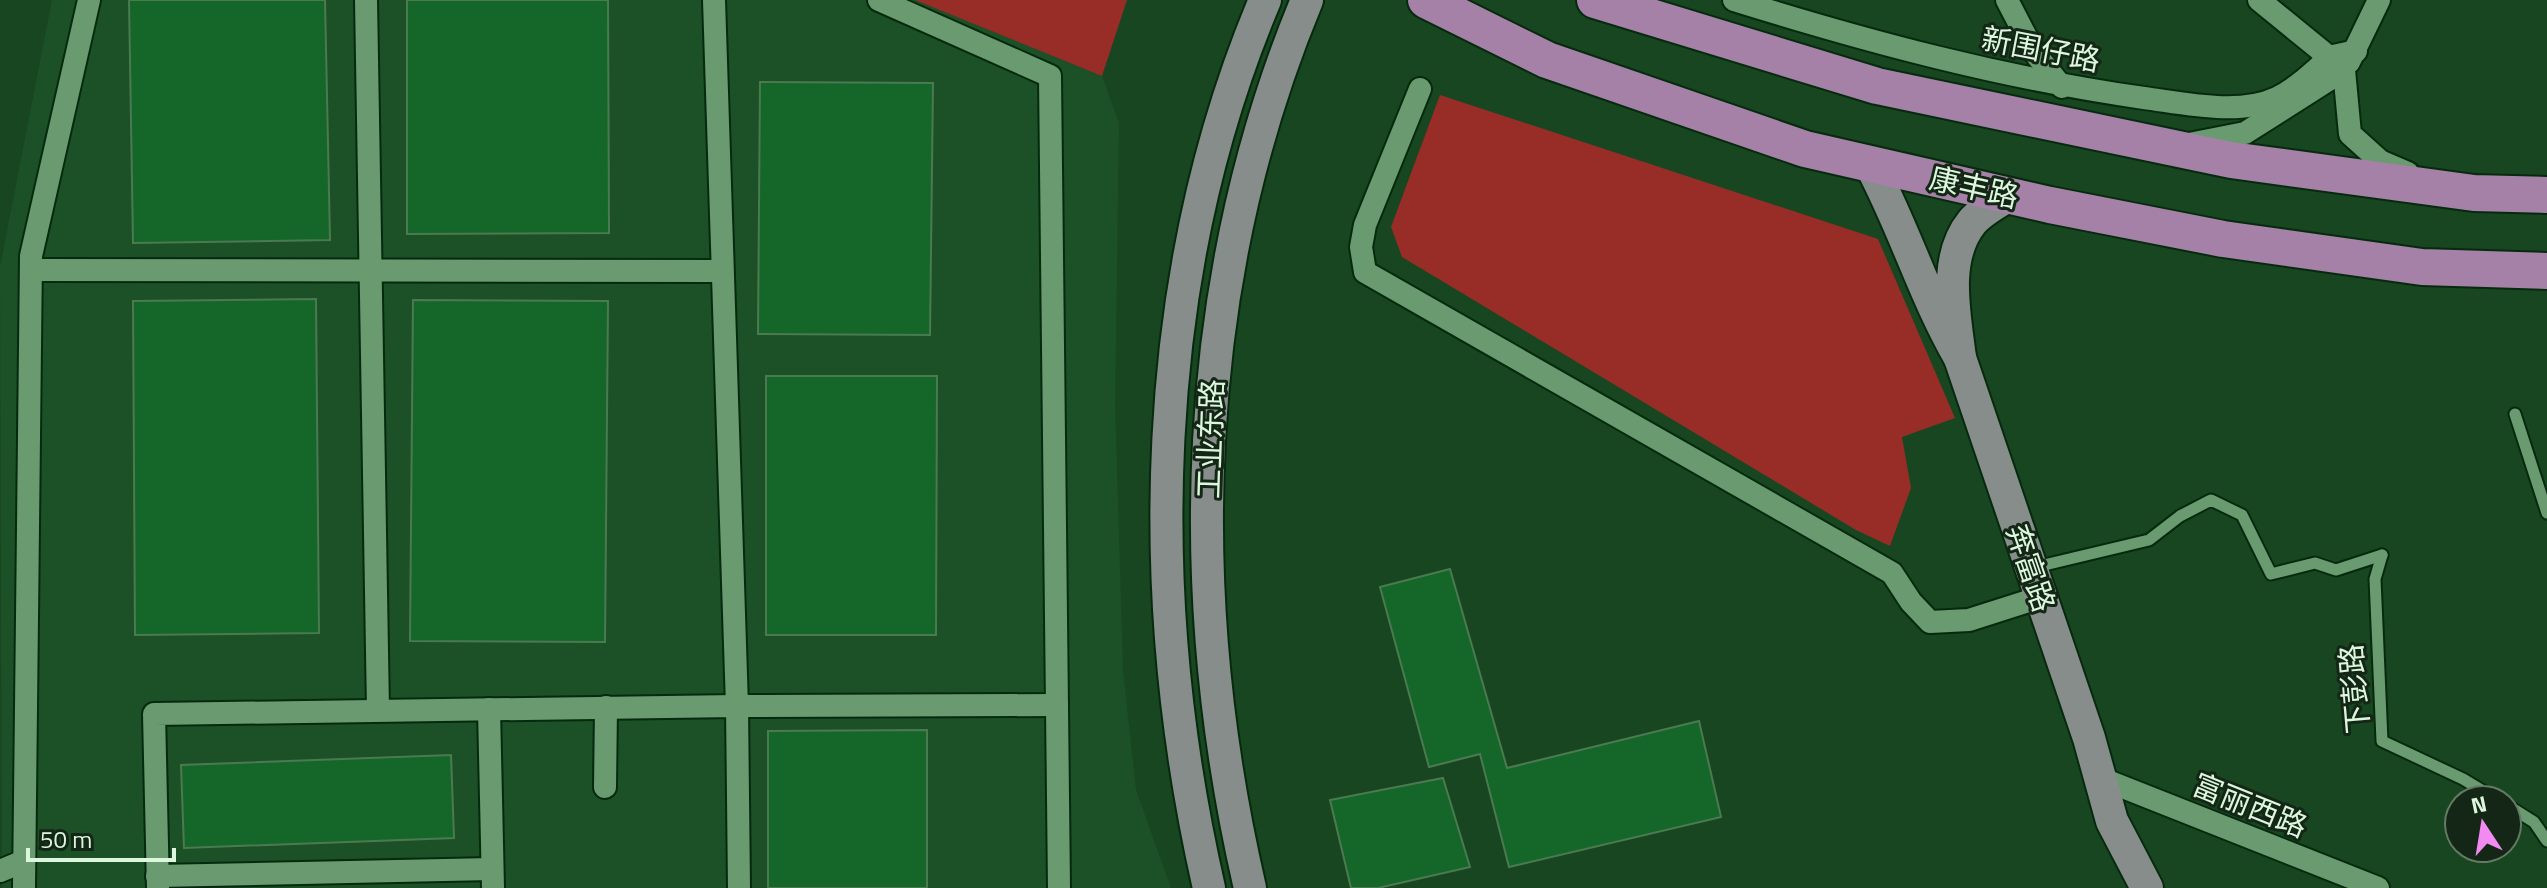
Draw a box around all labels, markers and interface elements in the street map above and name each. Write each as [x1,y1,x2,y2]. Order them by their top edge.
street label: 新围仔路 [1978,15,2104,83]
street label: 康丰路 [1925,154,2023,220]
street label: 工业东路 [1185,378,1235,500]
street label: 奔富路 [1995,518,2067,618]
street label: 下彭路 [2327,642,2381,736]
street label: 富丽西路 [2186,761,2314,849]
north arrow [2443,784,2523,864]
text: N [2468,786,2490,823]
scale bar [28,812,174,862]
text: 50 m [40,821,92,857]

